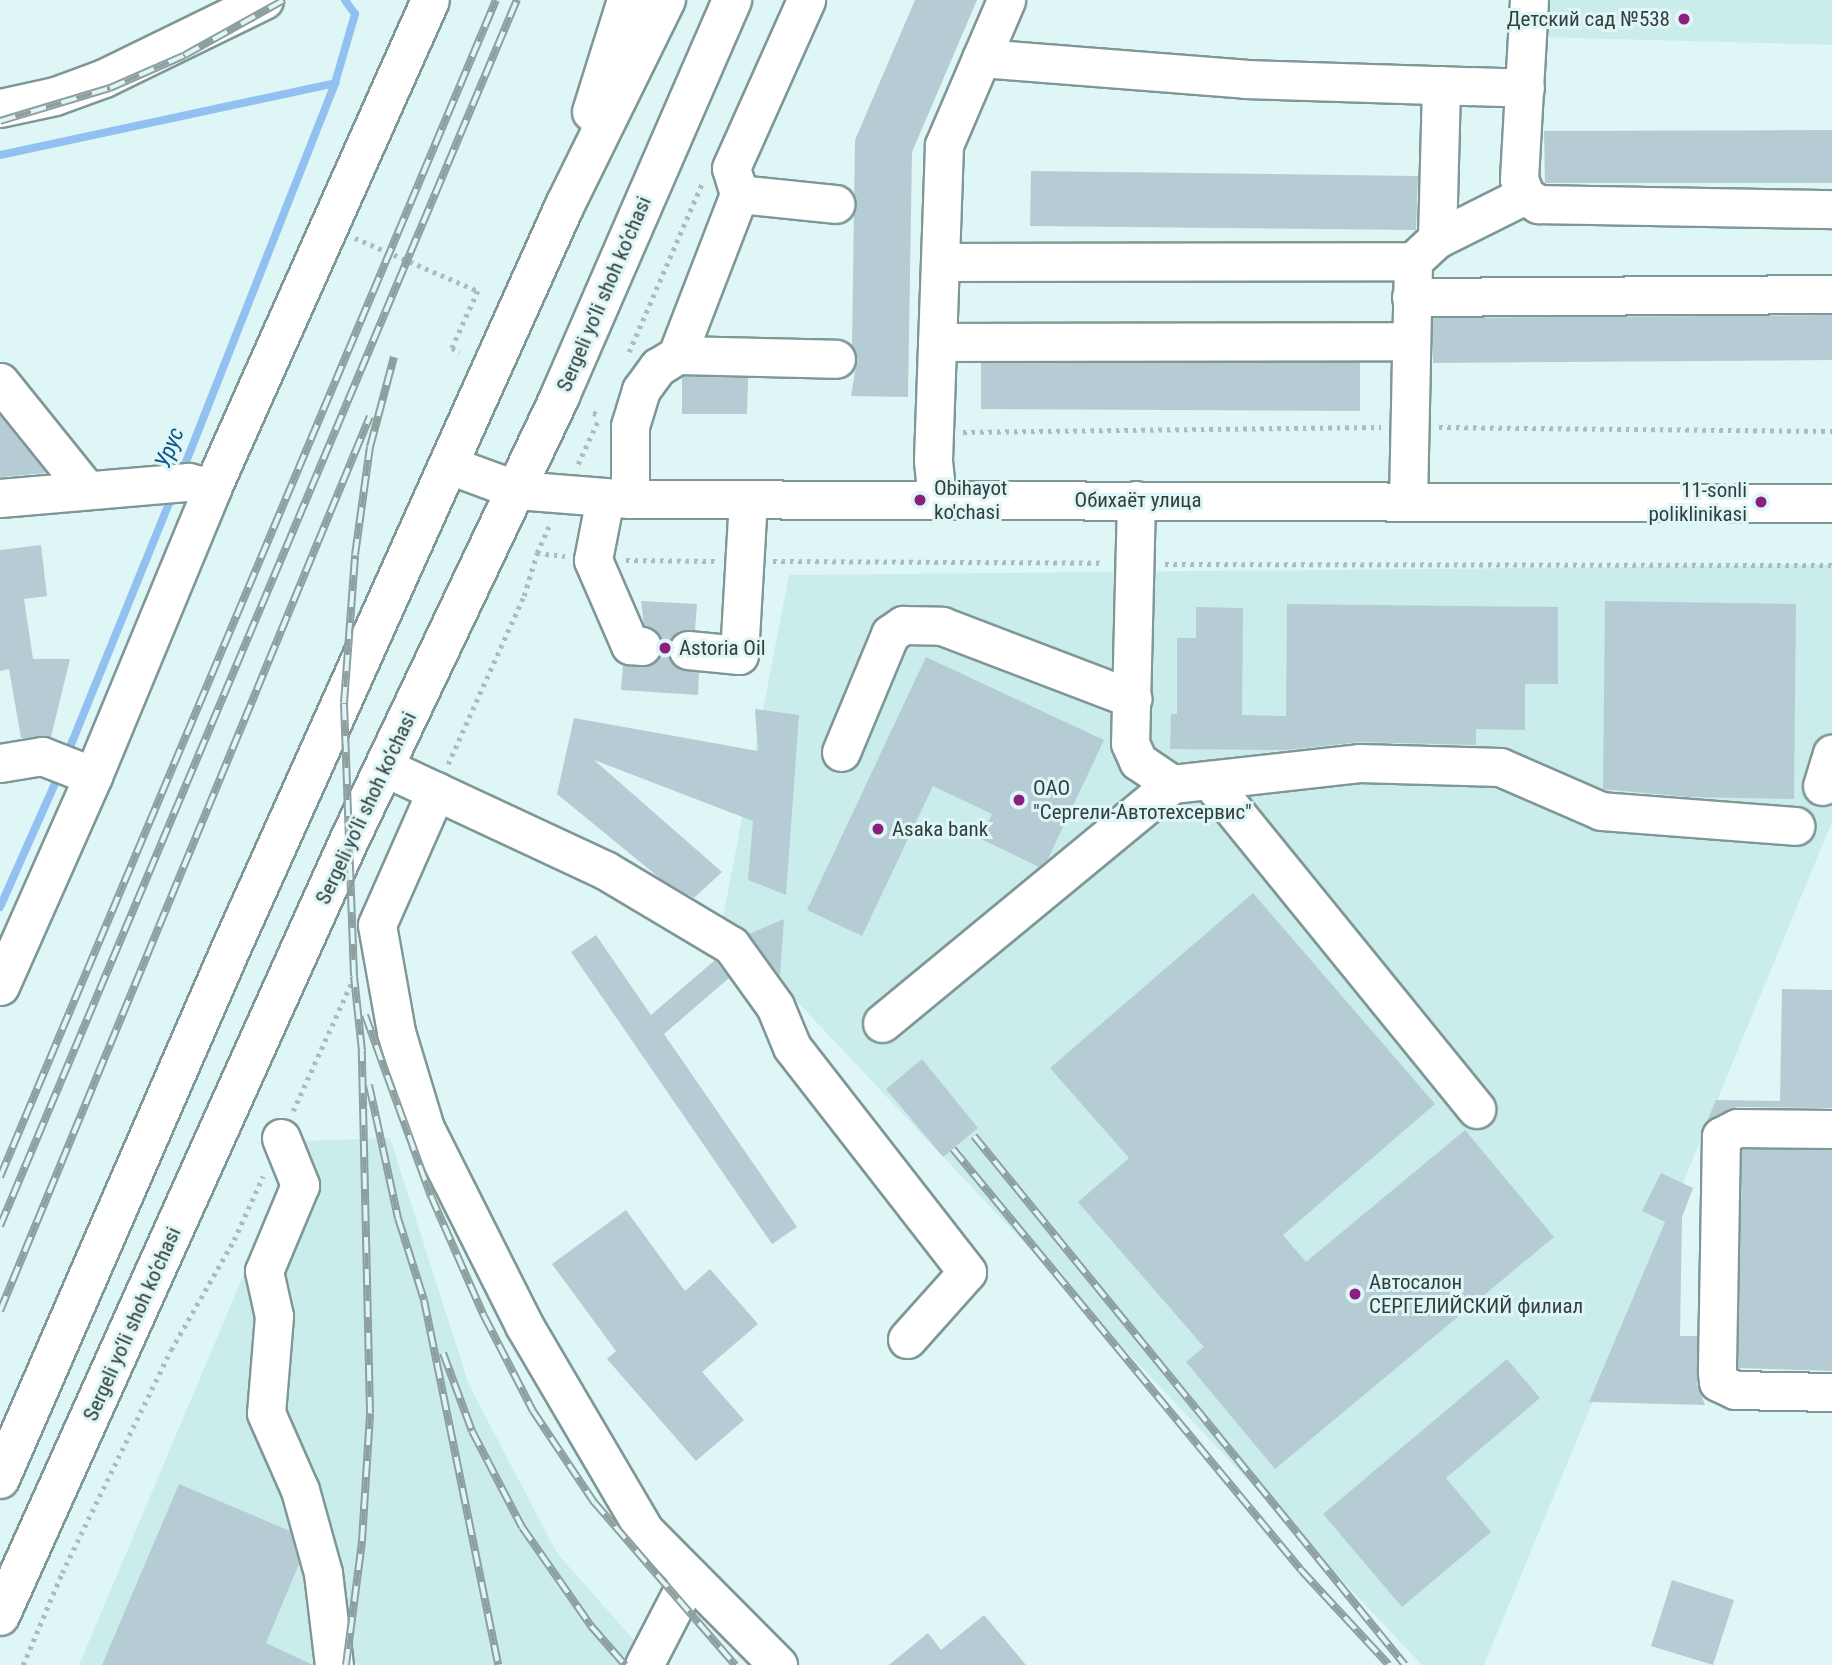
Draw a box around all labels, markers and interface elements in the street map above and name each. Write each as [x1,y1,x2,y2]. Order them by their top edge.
place label: Детский сад №538 [1507,6,1670,32]
marker: Детский сад №538 [1676,11,1692,27]
street label: Sergeli yo‘li shoh ko‘chasi [551,193,657,395]
water label: Урус [149,424,191,472]
place label: Obihayot ko'chasi [934,475,1007,525]
place label: 11-sonli poliklinikasi [1648,477,1747,527]
street label: Обихаёт улица [1075,487,1201,513]
marker: Obihayot ko'chasi [912,492,928,508]
marker: 11-sonli poliklinikasi [1753,494,1769,510]
place label: Astoria Oil [679,635,766,661]
marker: Astoria Oil [657,640,673,656]
street label: Sergeli yo‘li shoh ko‘chasi [310,708,422,908]
place label: ОАО "Сергели-Автотехсервис" [1033,775,1252,825]
marker: ОАО "Сергели-Автотехсервис" [1011,792,1027,808]
place label: Asaka bank [892,816,988,842]
marker: Asaka bank [870,821,886,837]
street label: Sergeli yo‘li shoh ko‘chasi [78,1223,186,1425]
place label: Автосалон СЕРГЕЛИЙСКИЙ филиал [1369,1269,1583,1319]
marker: Автосалон СЕРГЕЛИЙСКИЙ филиал [1347,1286,1363,1302]

